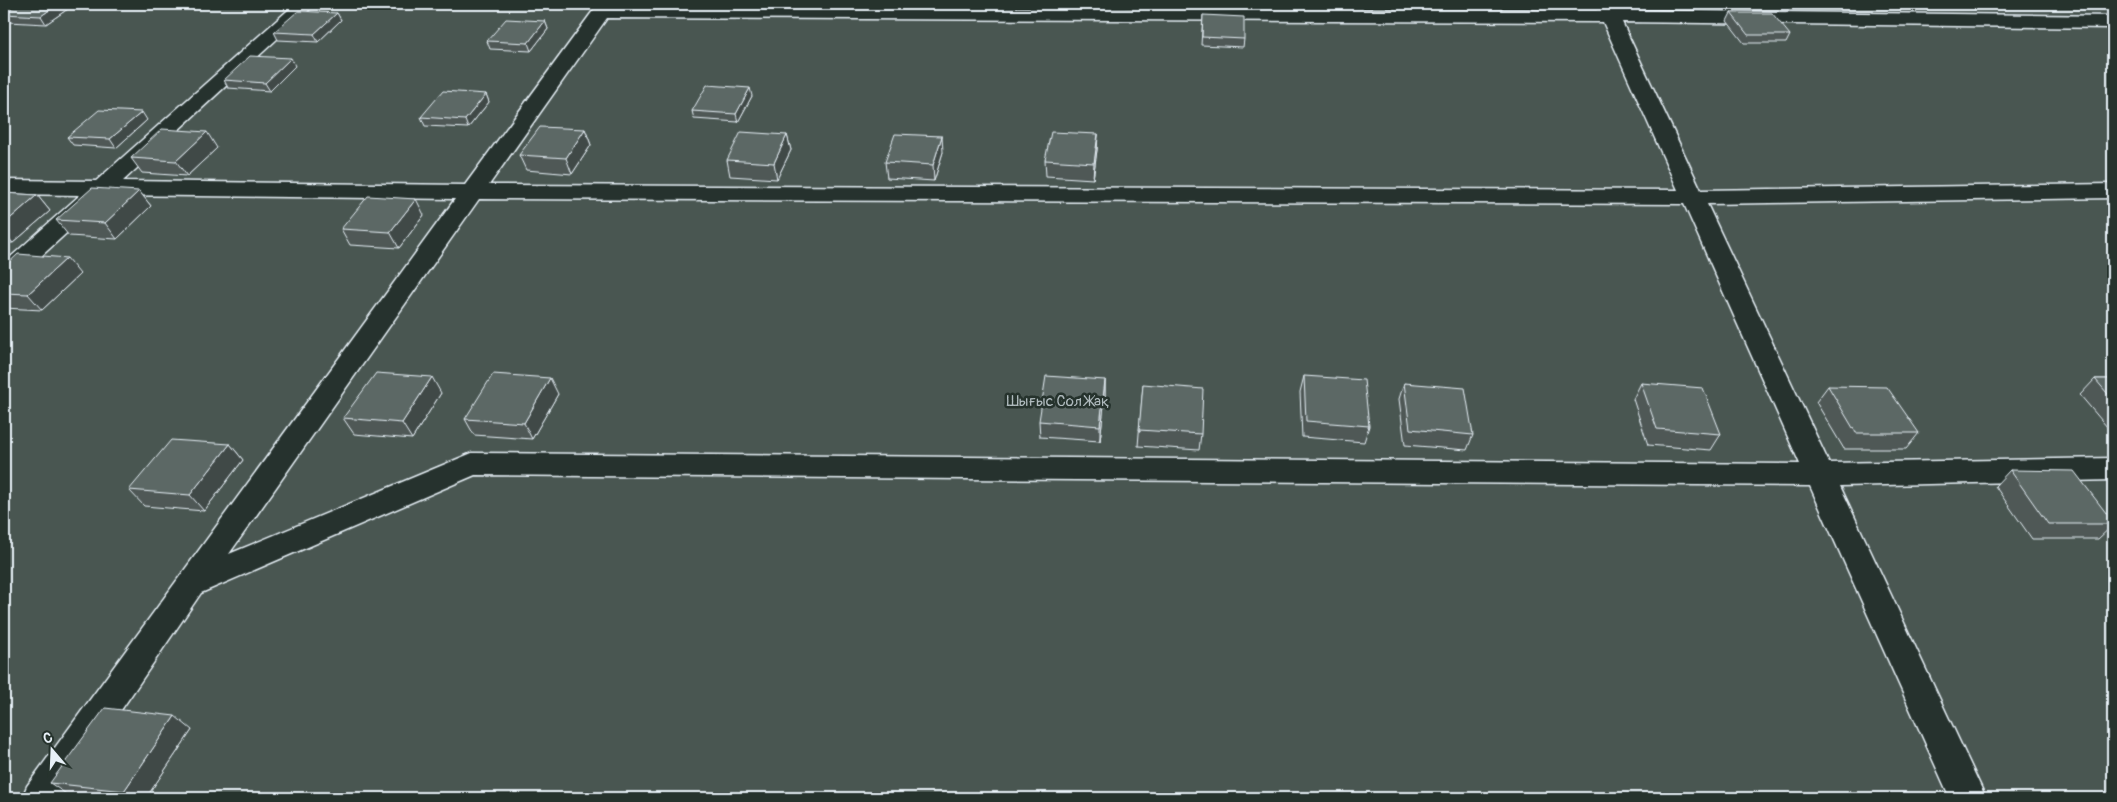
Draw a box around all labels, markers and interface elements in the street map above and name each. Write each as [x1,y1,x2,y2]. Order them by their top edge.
park label: Шығыс Сол Жақ [1007,392,1109,411]
north arrow [28,724,78,774]
text: С [41,729,55,748]

